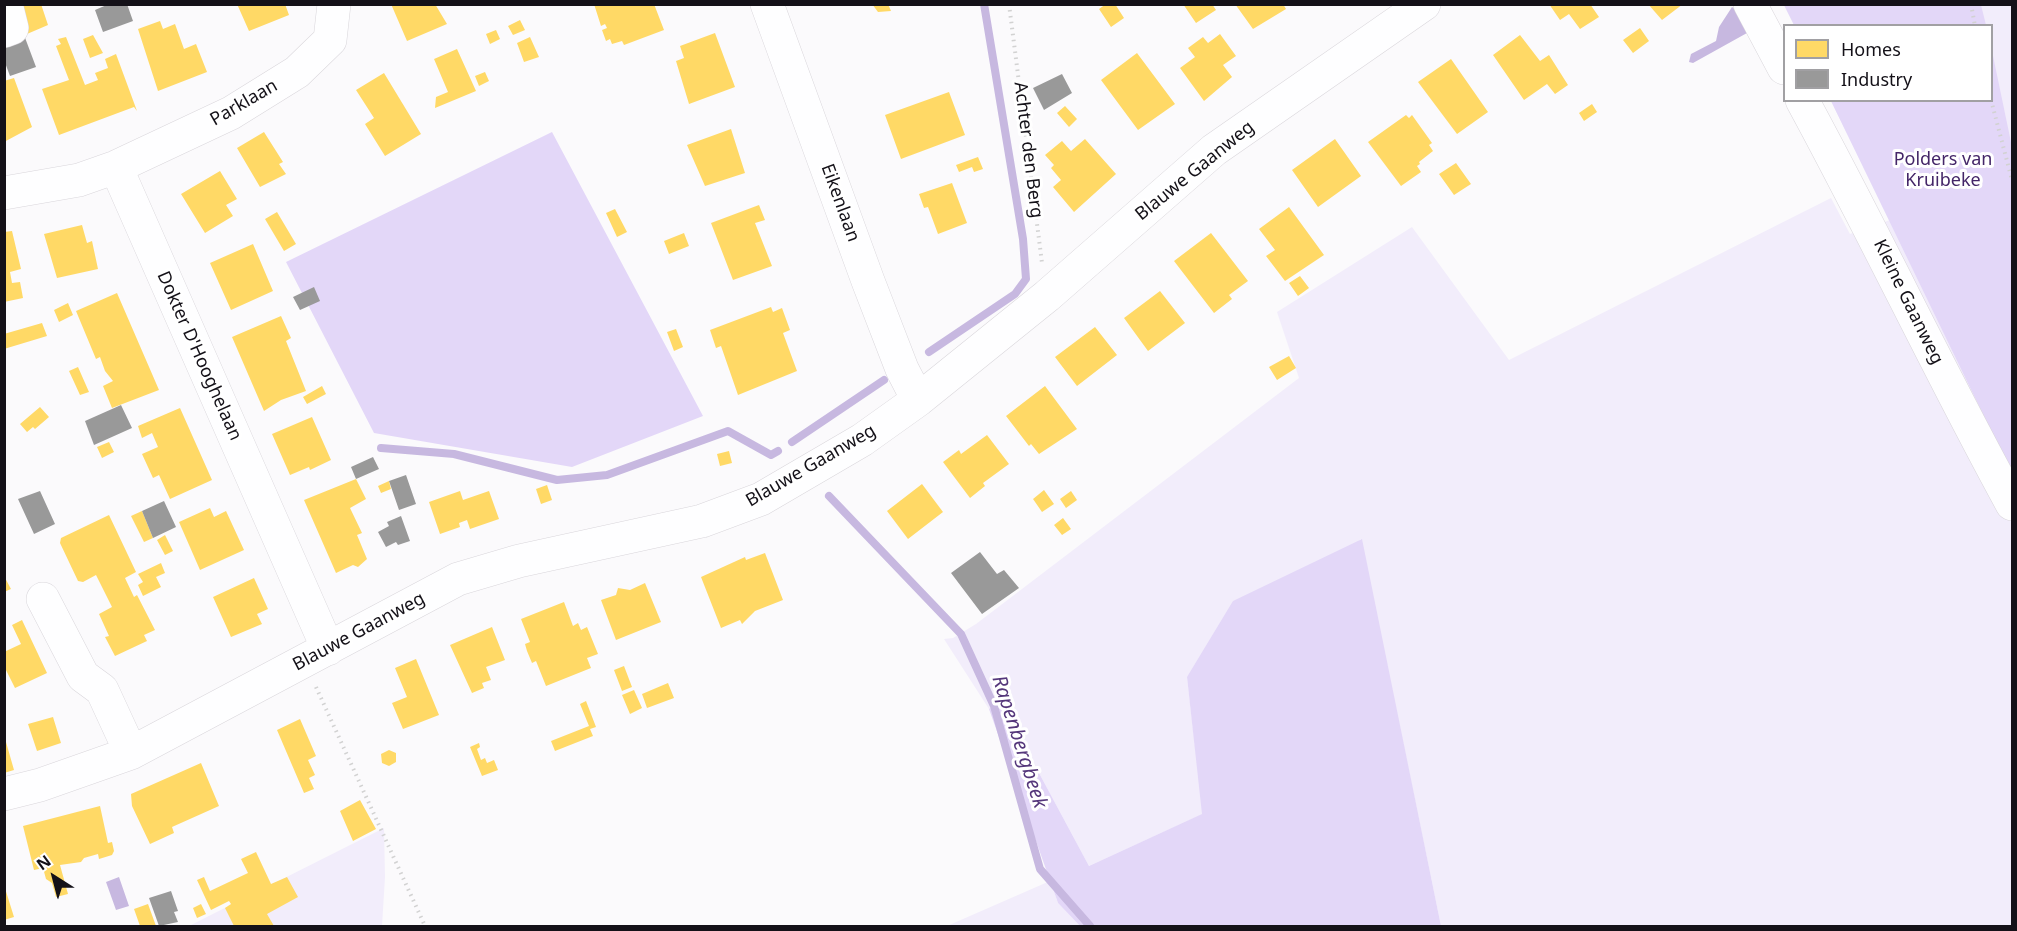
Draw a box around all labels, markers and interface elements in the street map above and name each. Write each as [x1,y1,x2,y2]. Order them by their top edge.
legend [1783,24,1993,102]
text: Homes [1841,37,1901,61]
text: Industry [1841,67,1912,91]
street label: Parklaan [207,75,281,131]
street label: Achter den Berg [1009,81,1047,219]
street label: Blauwe Gaanweg [1131,117,1259,225]
park label: Polders van Kruibeke [1894,149,1992,192]
street label: Eikenlaan [816,161,864,245]
street label: Kleine Gaanweg [1868,236,1948,368]
street label: Dokter D'Hooghelaan [152,268,246,444]
street label: Blauwe Gaanweg [742,420,880,512]
street label: Blauwe Gaanweg [289,588,429,676]
water label: Rapenbergbeek [986,673,1052,811]
north arrow [24,847,84,907]
text: N [32,850,55,875]

